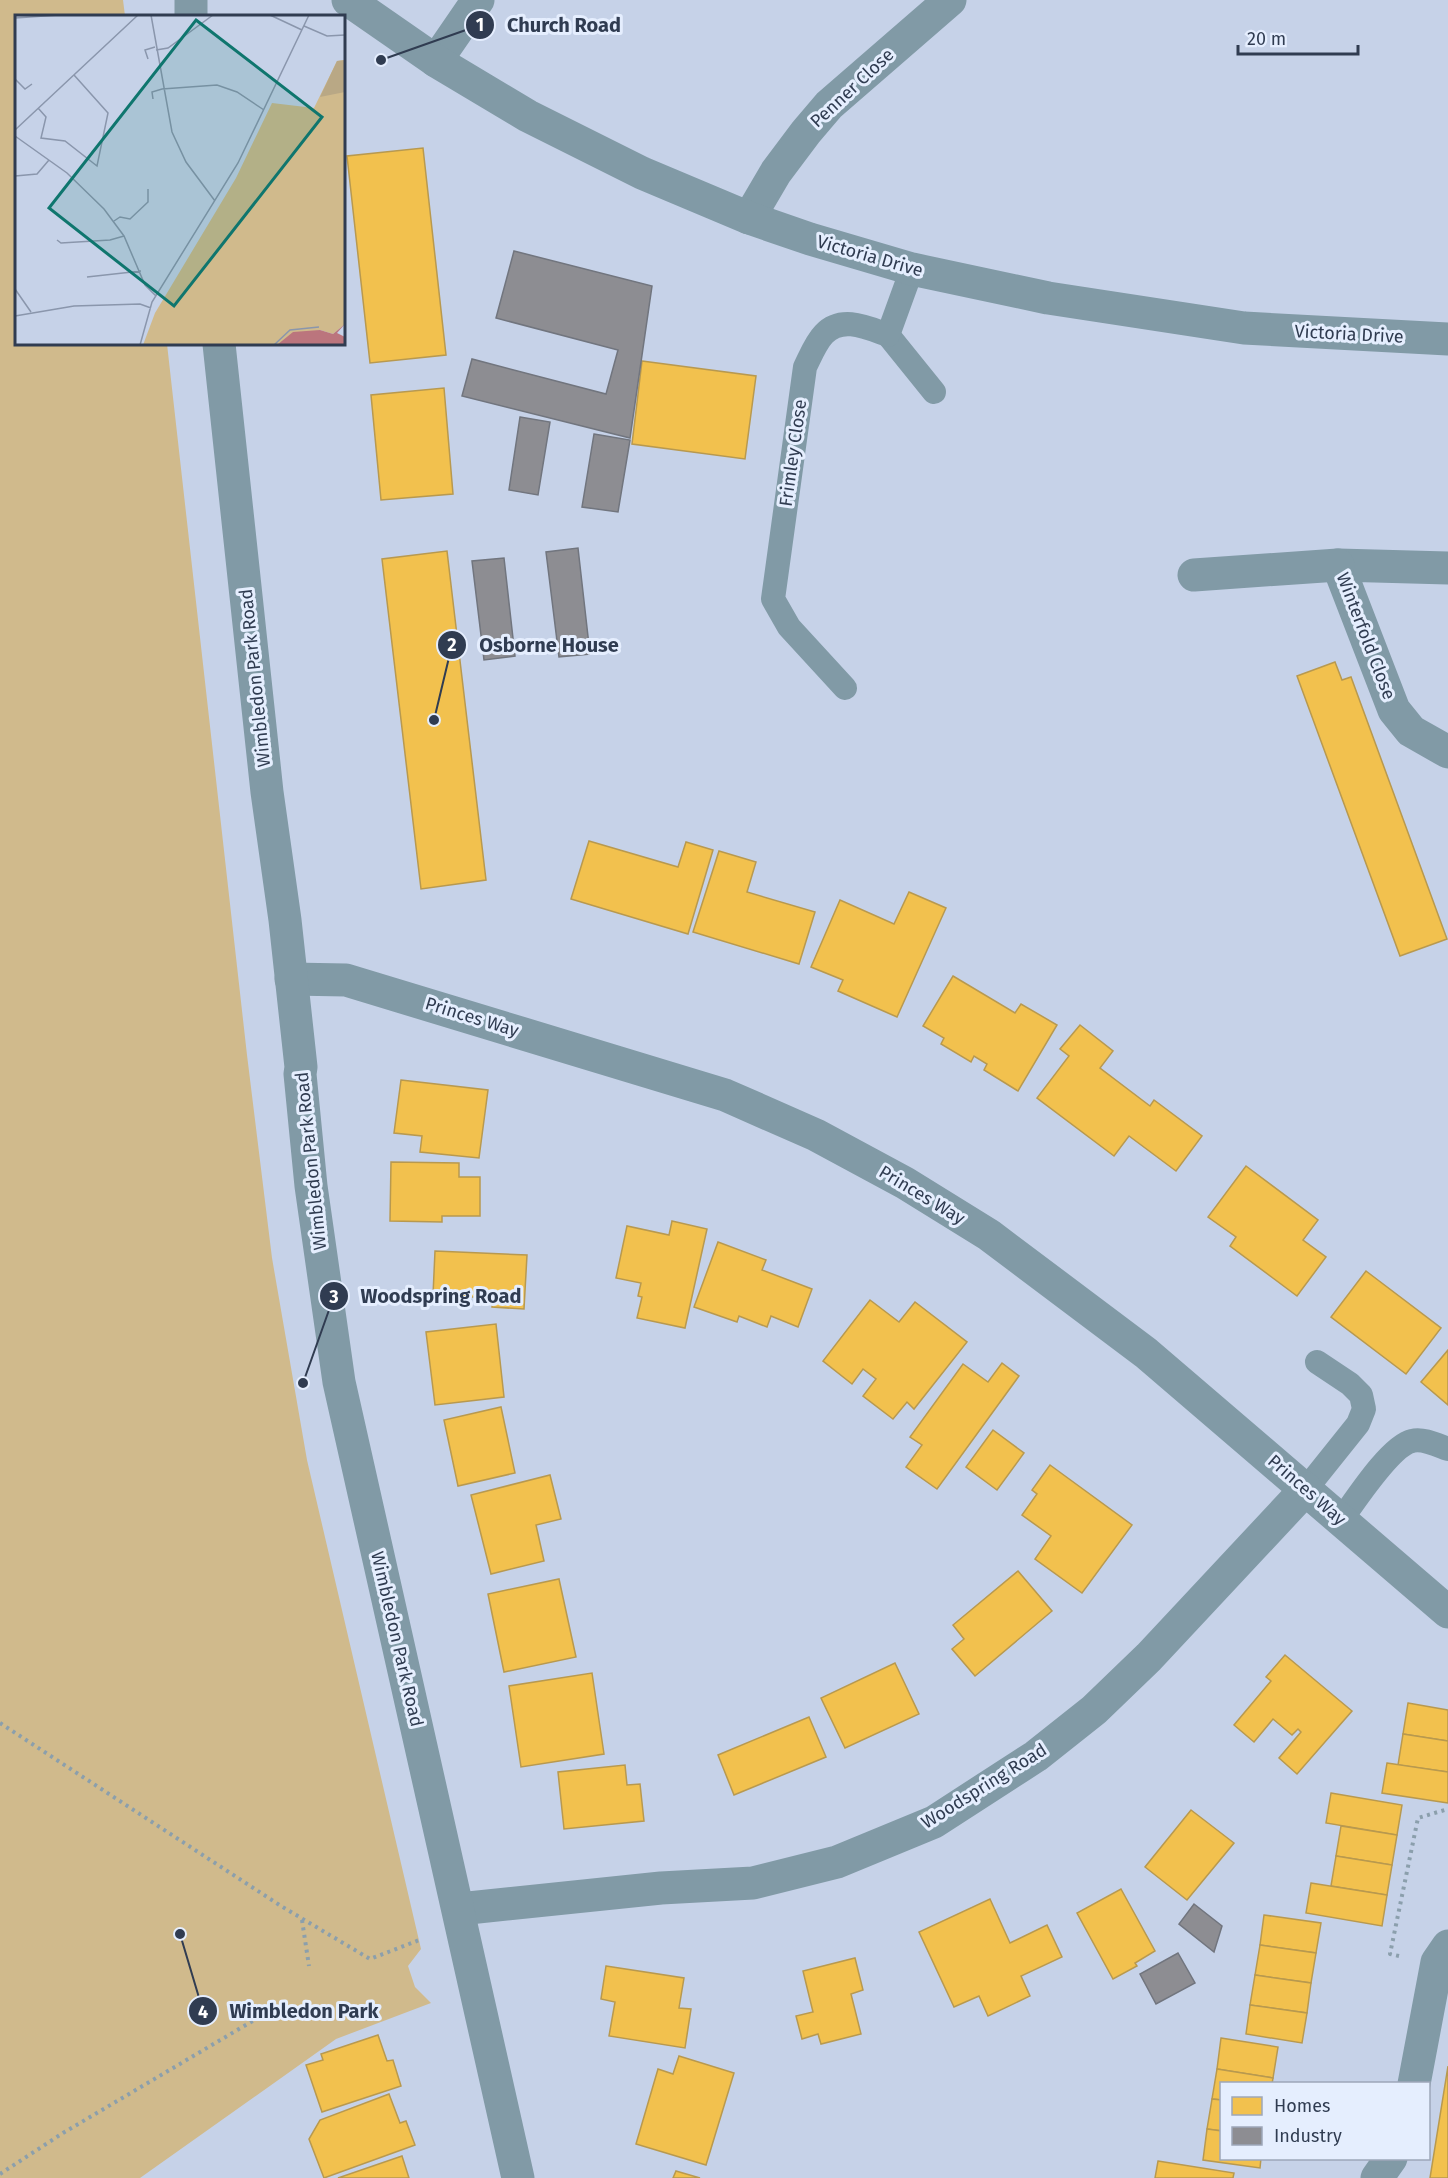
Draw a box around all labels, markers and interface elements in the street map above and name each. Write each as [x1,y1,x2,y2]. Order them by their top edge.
callout: Church Road [465,6,633,44]
text: Church Road [507,13,621,37]
text: 1 [476,14,484,36]
inset map [15,15,345,345]
scale bar [1238,18,1358,56]
text: 20 m [1247,28,1286,50]
street label: Penner Close [806,44,898,132]
street label: Victoria Drive [814,230,926,282]
street label: Victoria Drive [1294,320,1404,348]
street label: Frimley Close [775,398,811,508]
street label: Winterfold Close [1332,569,1400,703]
street label: Wimbledon Park Road [235,588,275,768]
callout: Osborne House [437,626,631,664]
text: Osborne House [479,633,619,657]
text: 2 [447,634,457,656]
street label: Princes Way [423,992,522,1042]
street label: Wimbledon Park Road [291,1071,331,1251]
street label: Princes Way [875,1161,969,1229]
callout: Woodspring Road [319,1277,534,1315]
text: Woodspring Road [360,1284,522,1308]
text: 3 [328,1286,339,1308]
street label: Princes Way [1263,1450,1351,1530]
street label: Wimbledon Park Road [366,1549,428,1729]
street label: Woodspring Road [917,1739,1051,1833]
callout: Wimbledon Park [188,1992,391,2030]
text: Wimbledon Park [229,1999,380,2023]
text: 4 [198,2001,208,2023]
legend [1220,2082,1430,2160]
text: Homes [1274,2095,1330,2117]
text: Industry [1274,2125,1342,2147]

